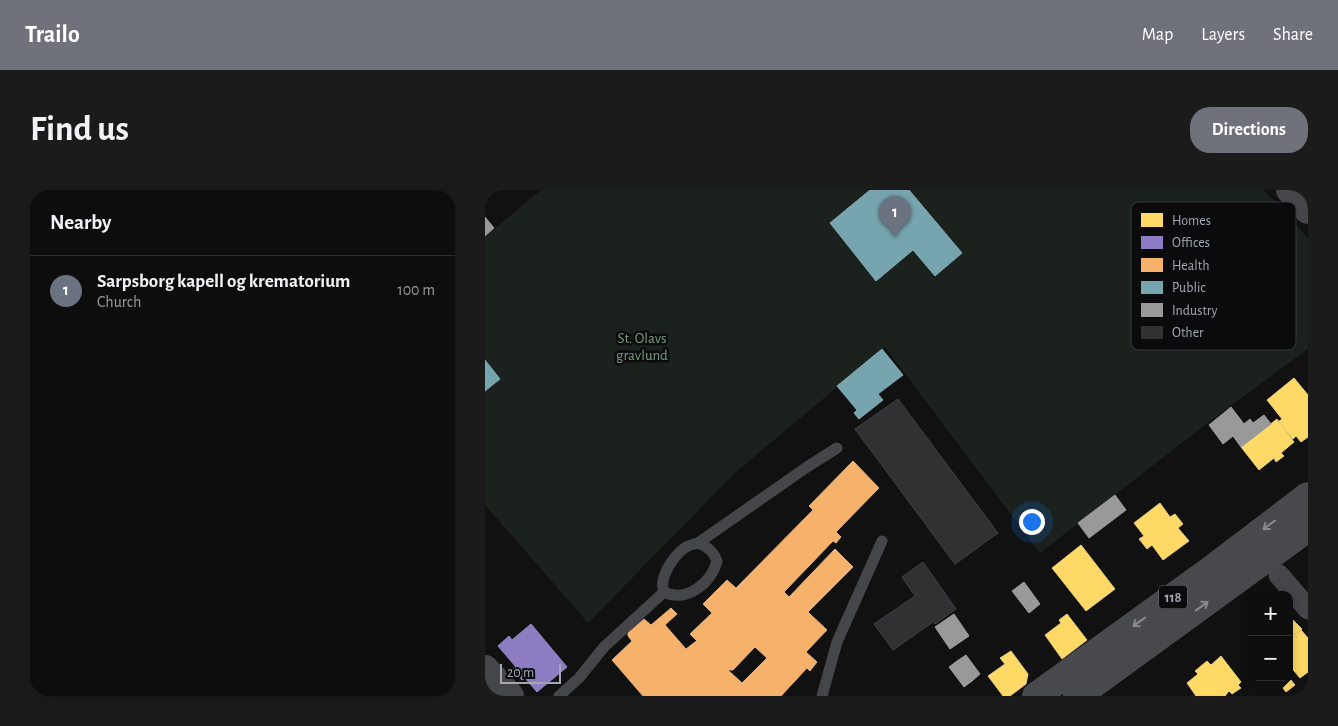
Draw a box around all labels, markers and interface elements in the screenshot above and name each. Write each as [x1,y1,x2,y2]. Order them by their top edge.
text: Trailo [25,23,80,47]
text: Map [1142,26,1173,44]
text: Layers [1201,26,1245,44]
text: Share [1273,26,1313,44]
button: Directions [1190,107,1308,153]
text: Find us [30,112,129,147]
pin: 1 [879,196,911,237]
legend [1131,202,1296,350]
text: Nearby [50,212,111,233]
text: Homes [1172,214,1211,228]
text: Offices [1172,236,1210,250]
text: Health [1172,259,1209,273]
text: Sarpsborg kapell og krematorium [97,272,350,291]
text: Public [1172,281,1206,295]
text: 1 [63,282,69,298]
text: 100 m [397,282,435,298]
text: Church [97,294,141,310]
text: Industry [1172,304,1218,318]
text: Other [1172,326,1204,340]
park label: St. Olavs gravlund [616,331,668,363]
your location [1019,509,1045,535]
one-way arrow [1263,520,1276,531]
road number: 118 [1159,586,1187,608]
map controls [1248,591,1293,681]
button: + [1248,591,1293,636]
one-way arrow [1195,601,1209,611]
one-way arrow [1132,617,1146,627]
button: − [1248,636,1293,681]
scale bar [500,661,561,684]
text: 20 m [507,666,534,680]

